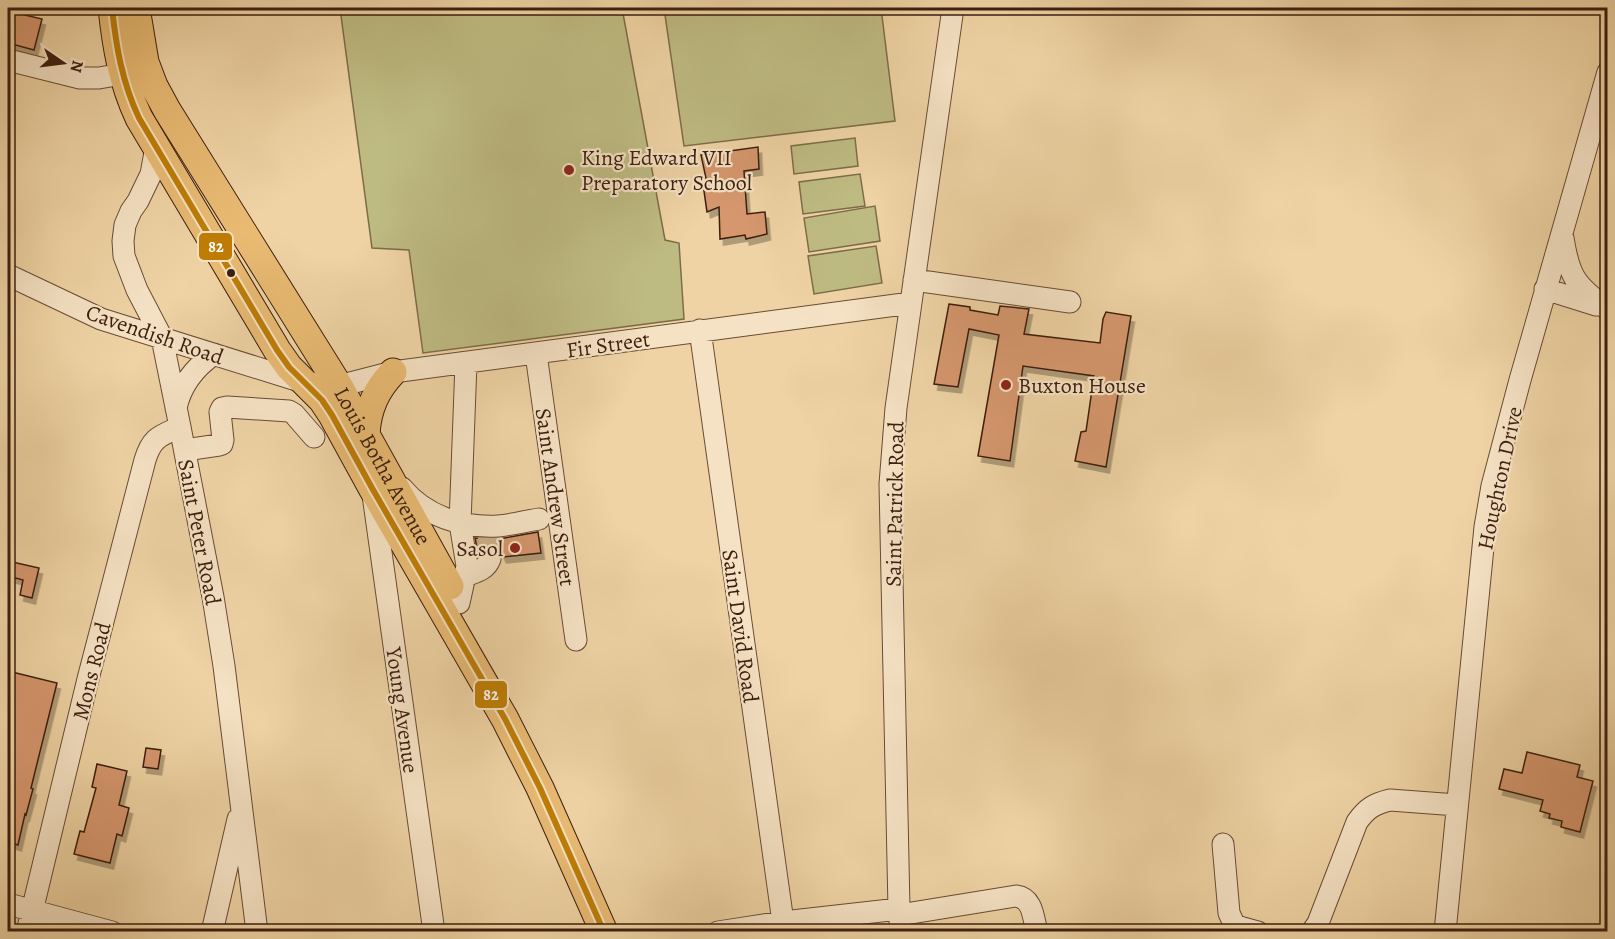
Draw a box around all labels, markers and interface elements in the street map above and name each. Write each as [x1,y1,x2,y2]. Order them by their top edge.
north arrow [33,33,93,93]
text: N [64,58,89,75]
place label: King Edward VII Preparatory School [581,143,752,198]
marker: King Edward VII Preparatory School [562,163,576,177]
line badge: 82 [198,232,233,261]
text: 82 [208,236,224,258]
unlabelled marker [225,267,237,279]
street label: Cavendish Road [82,297,228,373]
street label: Fir Street [564,324,652,366]
place label: Buxton House [1018,371,1146,401]
marker: Buxton House [999,378,1013,392]
street label: Louis Botha Avenue [326,382,438,551]
street label: Houghton Drive [1470,404,1530,553]
street label: Saint Andrew Street [528,406,582,588]
street label: Saint Patrick Road [879,421,911,587]
street label: Saint Peter Road [170,457,228,608]
place label: Sasol [456,534,503,564]
marker: Sasol [508,541,522,555]
street label: Saint David Road [714,547,766,705]
street label: Mons Road [65,619,119,723]
street label: Young Avenue [378,644,426,775]
line badge: 82 [474,680,508,709]
text: 82 [483,684,499,706]

